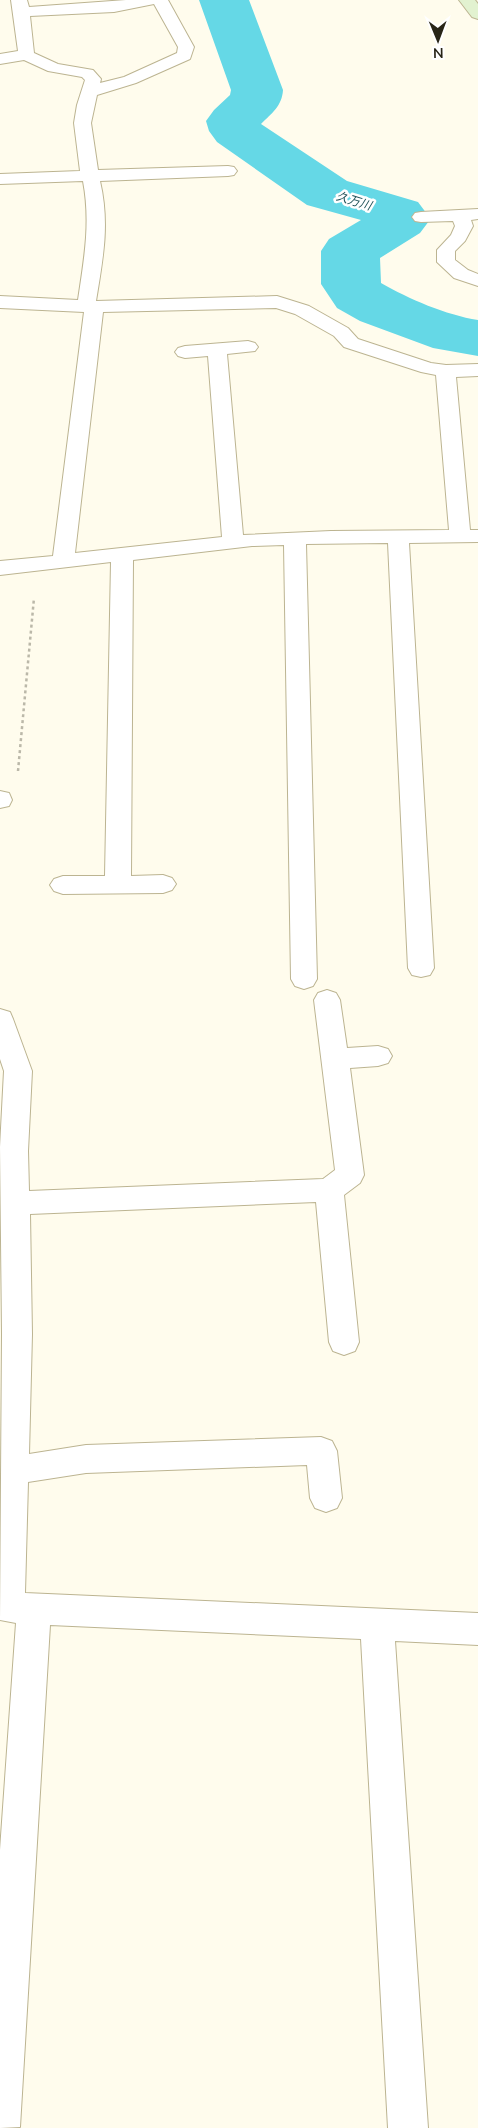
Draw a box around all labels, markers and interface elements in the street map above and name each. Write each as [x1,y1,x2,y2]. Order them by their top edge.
north arrow [413,15,463,65]
text: N [433,44,444,62]
water label: 久万川 [335,188,375,214]

